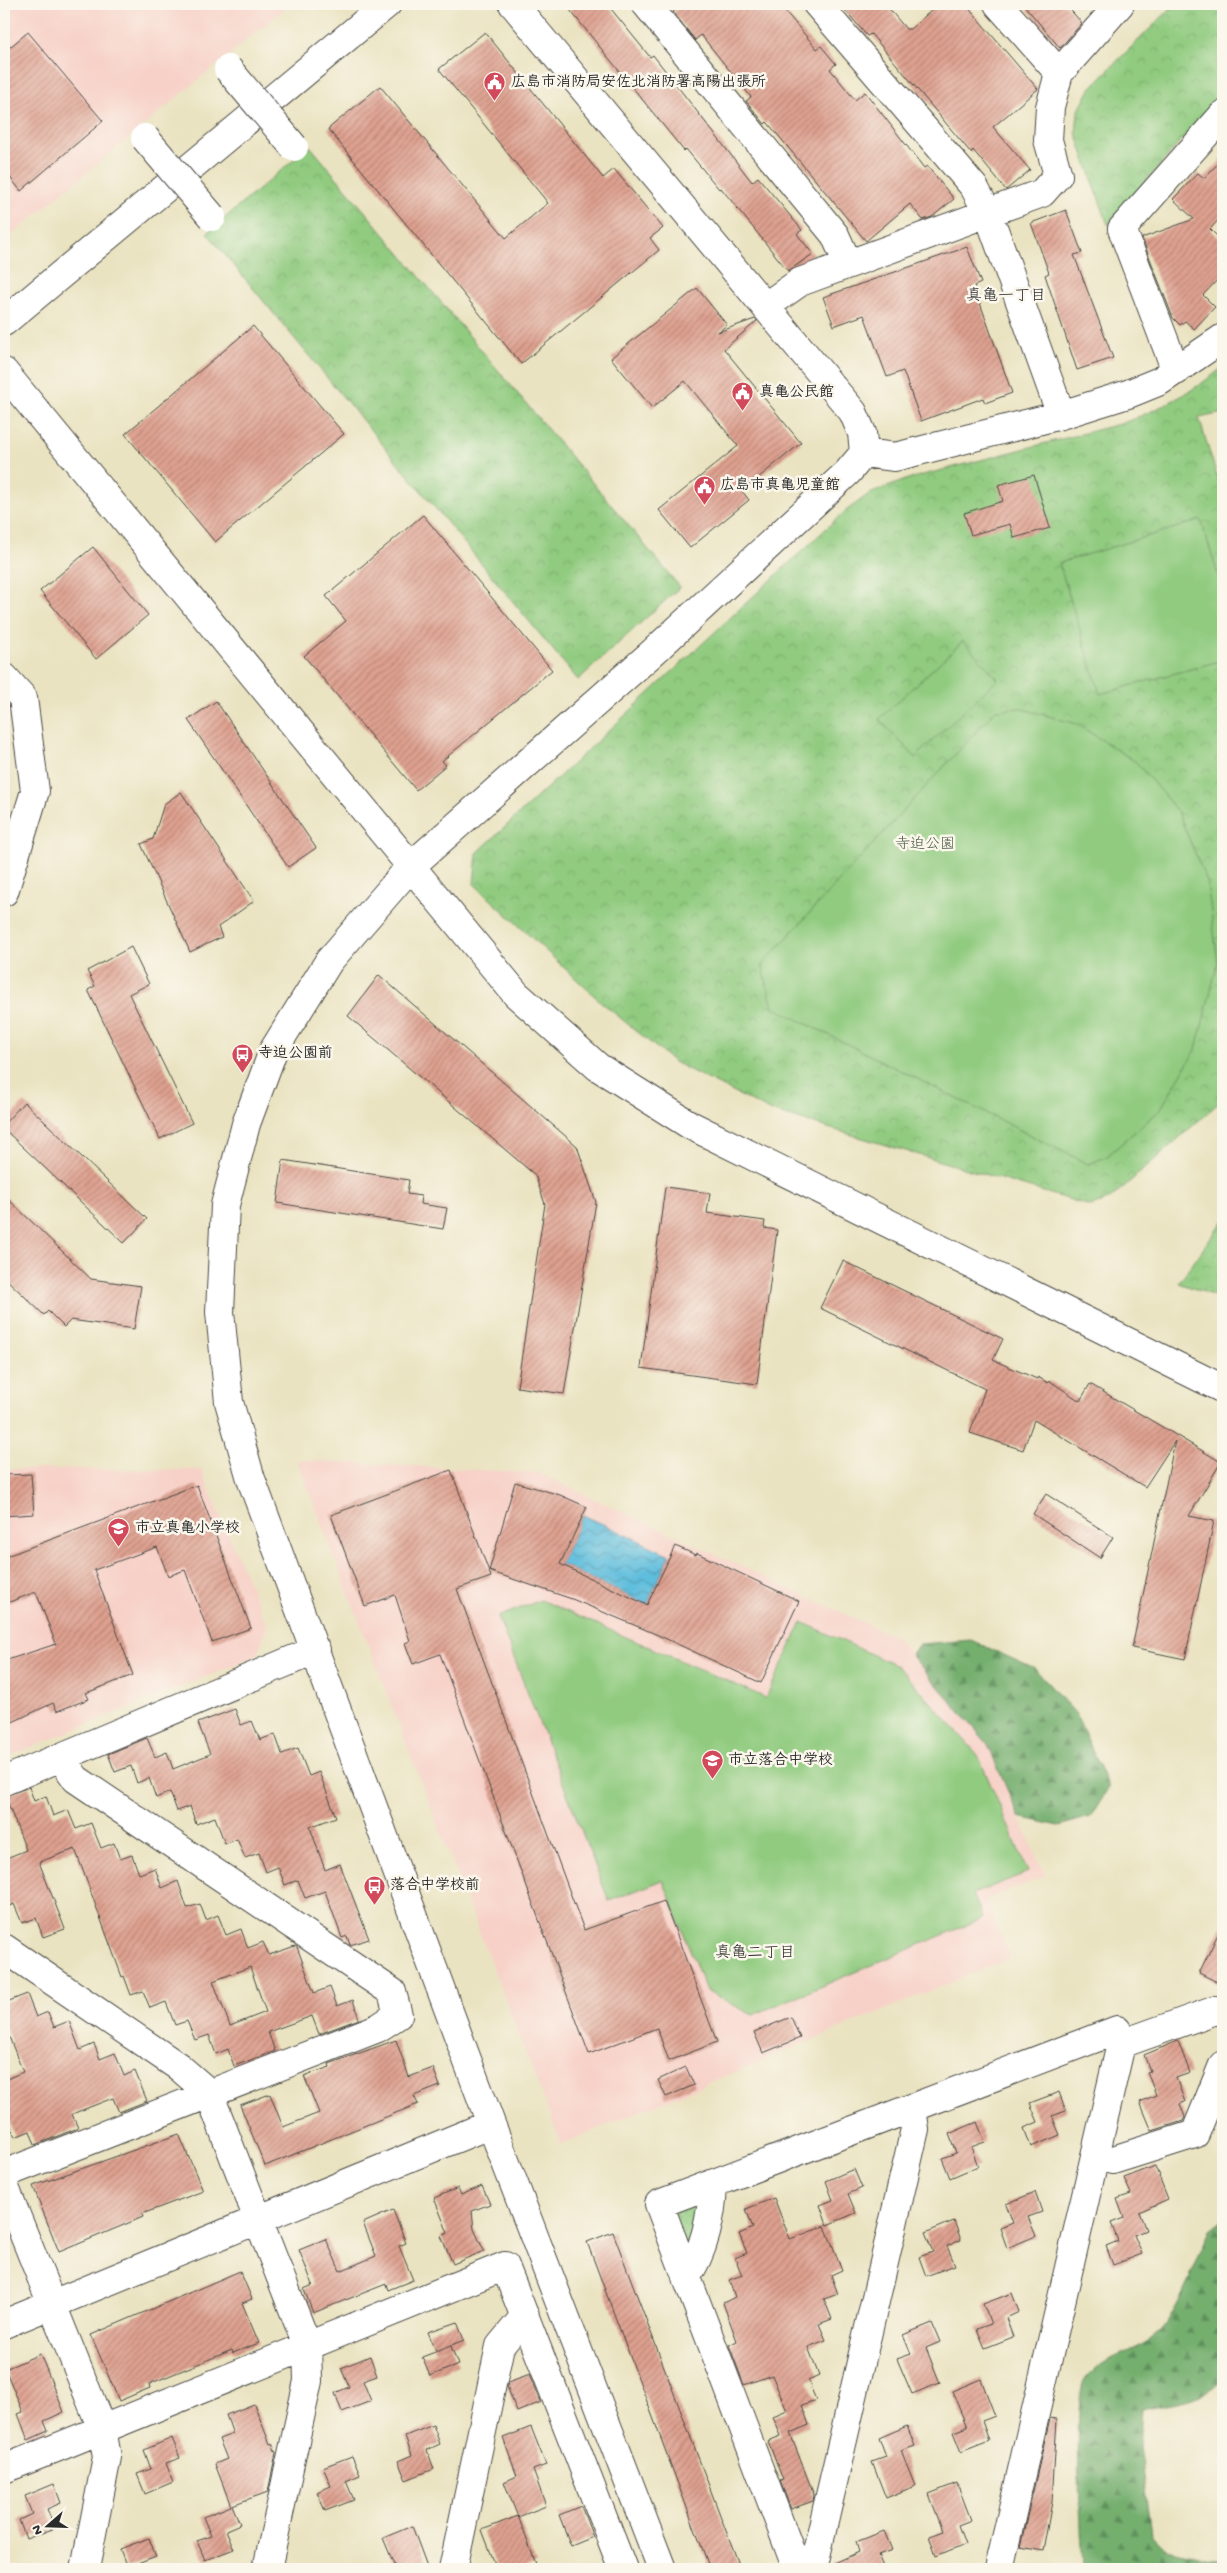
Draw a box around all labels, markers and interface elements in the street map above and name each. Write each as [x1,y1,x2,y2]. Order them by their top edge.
public building icon: 広島市消防局安佐北消防署高陽出張所 [483,71,507,102]
place label: 広島市消防局安佐北消防署高陽出張所 [511,73,766,92]
district label: 真亀一丁目 [966,286,1046,307]
public building icon: 真亀公民館 [731,381,755,412]
place label: 真亀公民館 [759,383,834,402]
public building icon: 広島市真亀児童館 [692,474,716,505]
place label: 広島市真亀児童館 [720,476,840,495]
park label: 寺迫公園 [895,835,955,854]
bus stop icon: 寺迫公園前 [230,1042,254,1073]
place label: 寺迫公園前 [258,1044,333,1063]
school or university icon: 市立真亀小学校 [107,1517,131,1548]
place label: 市立真亀小学校 [135,1519,240,1538]
school or university icon: 市立落合中学校 [700,1749,724,1780]
place label: 市立落合中学校 [728,1751,833,1770]
bus stop icon: 落合中学校前 [362,1874,386,1905]
place label: 落合中学校前 [390,1876,480,1895]
district label: 真亀二丁目 [715,1943,795,1964]
north arrow [22,2500,72,2550]
text: N [29,2522,48,2537]

